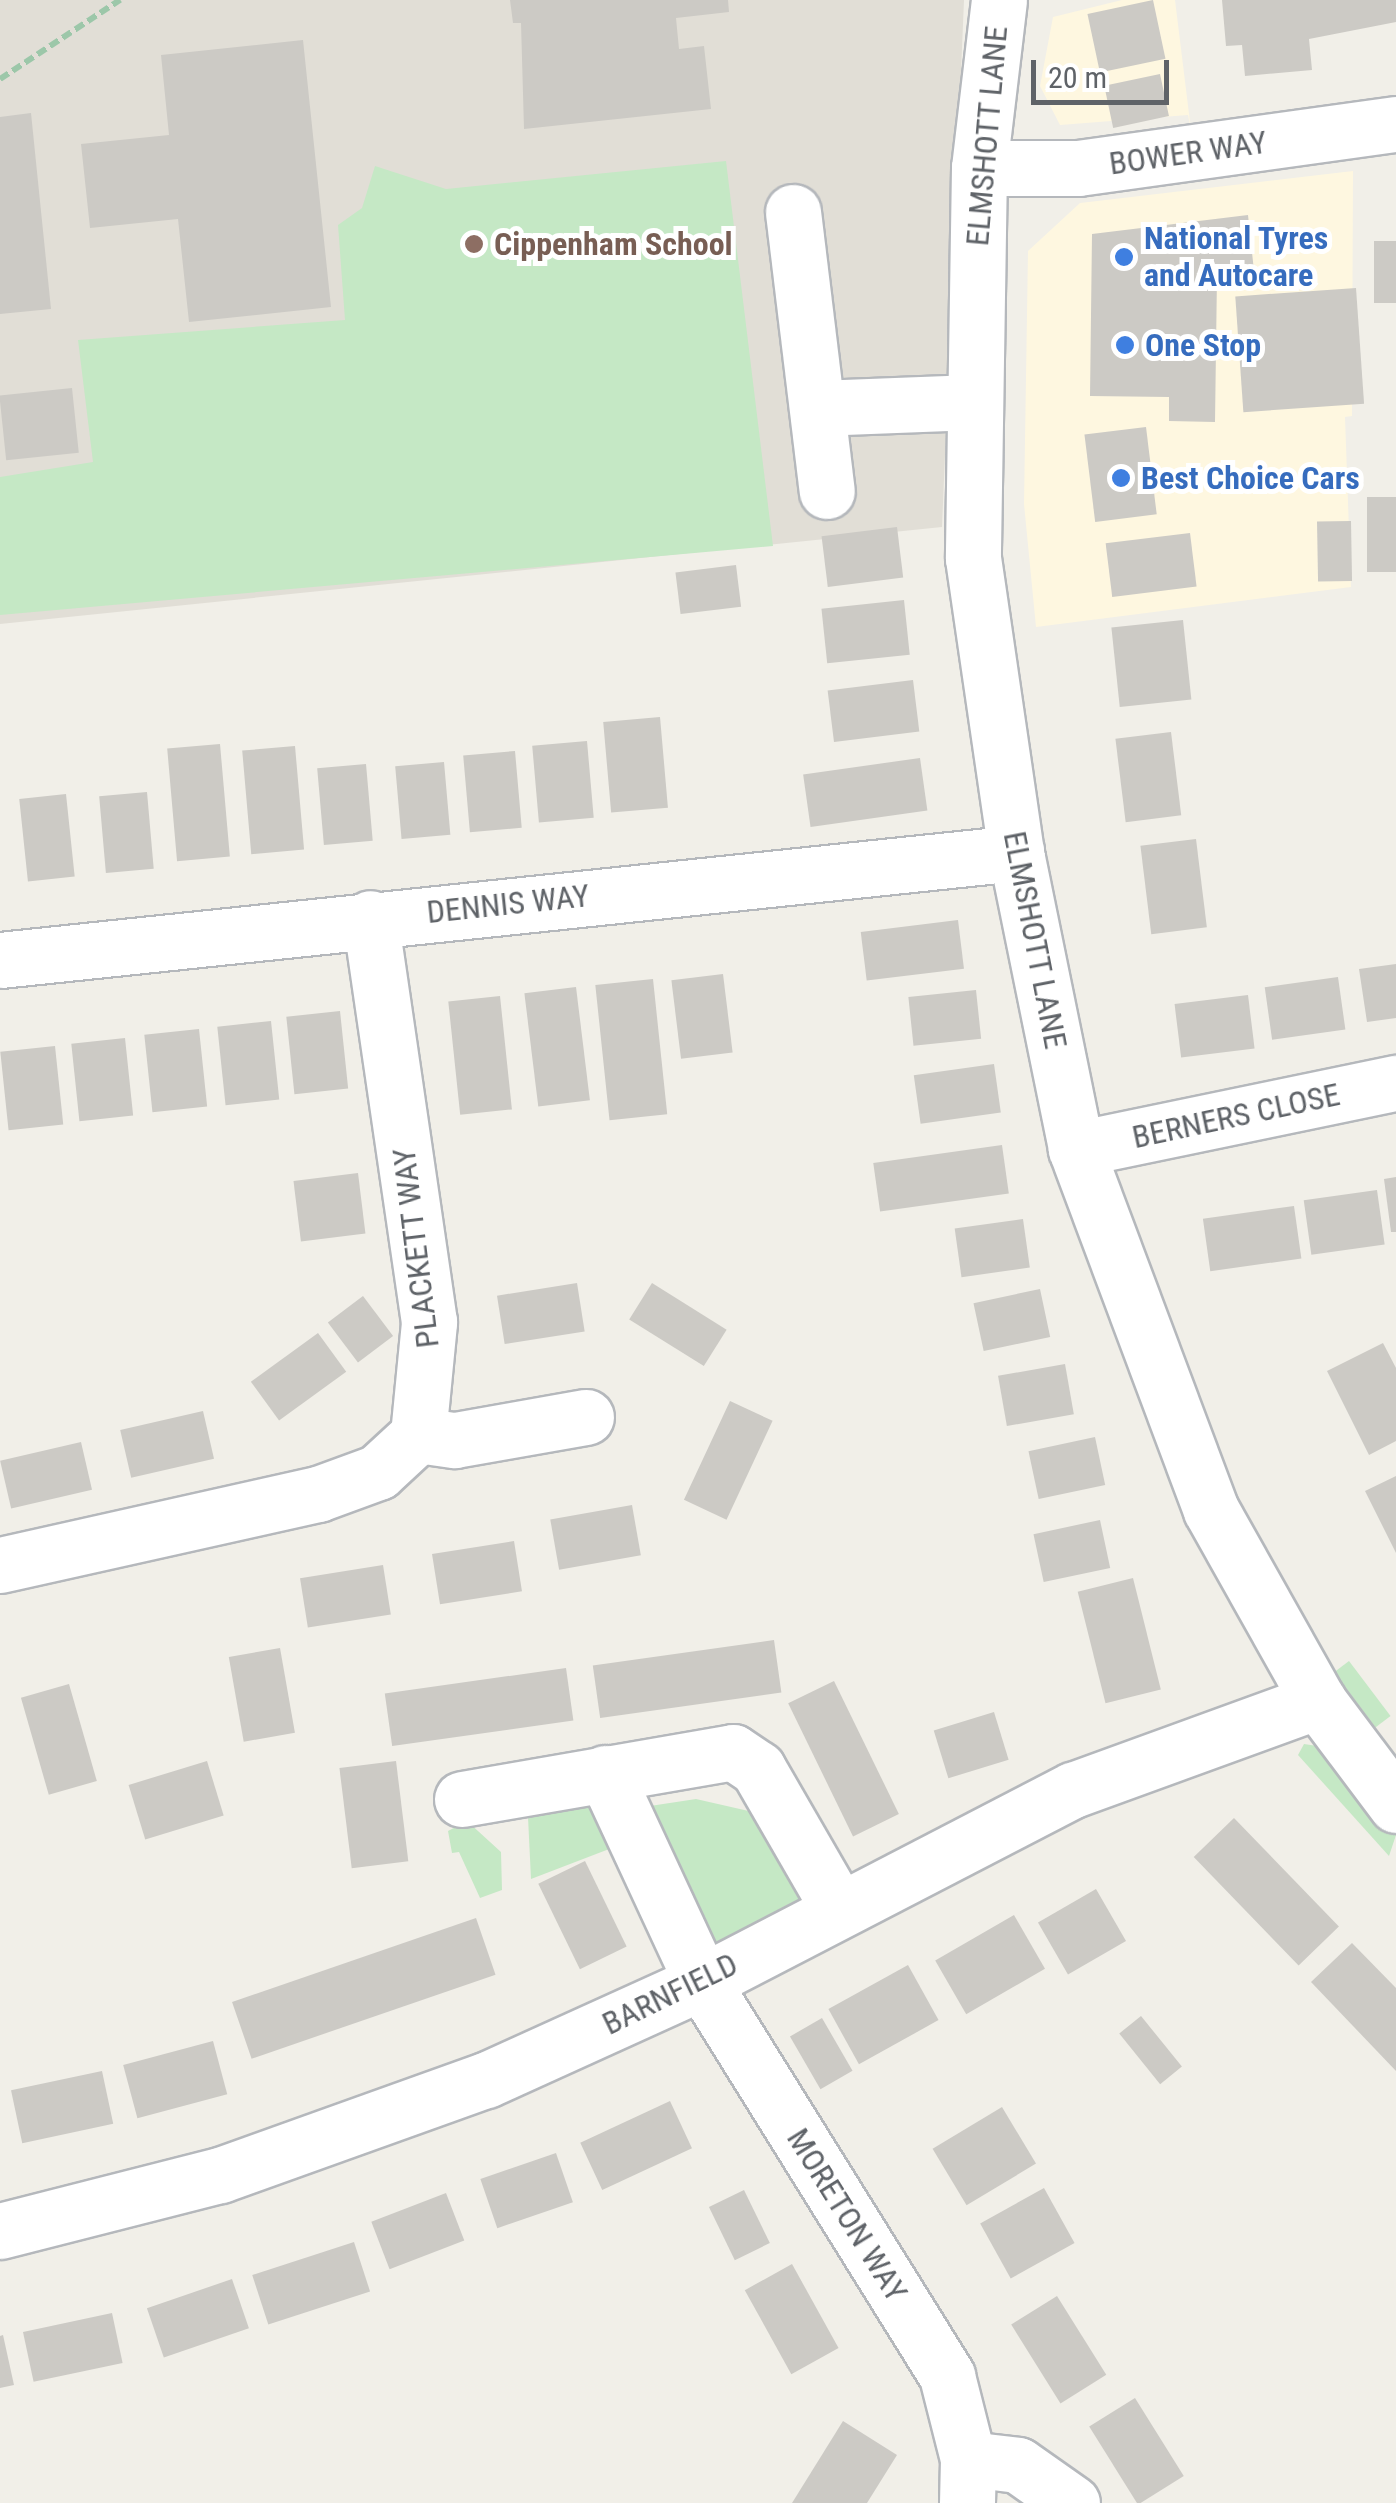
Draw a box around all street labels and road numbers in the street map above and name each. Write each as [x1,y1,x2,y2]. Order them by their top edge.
street label: ELMSHOTT LANE [958,24,1016,248]
street label: BOWER WAY [1107,123,1269,183]
street label: ELMSHOTT LANE [995,828,1075,1052]
street label: DENNIS WAY [425,876,591,932]
street label: BERNERS CLOSE [1129,1075,1343,1157]
street label: PLACKETT WAY [385,1146,447,1350]
street label: BARNFIELD [596,1945,744,2043]
street label: MORETON WAY [779,2121,915,2309]

